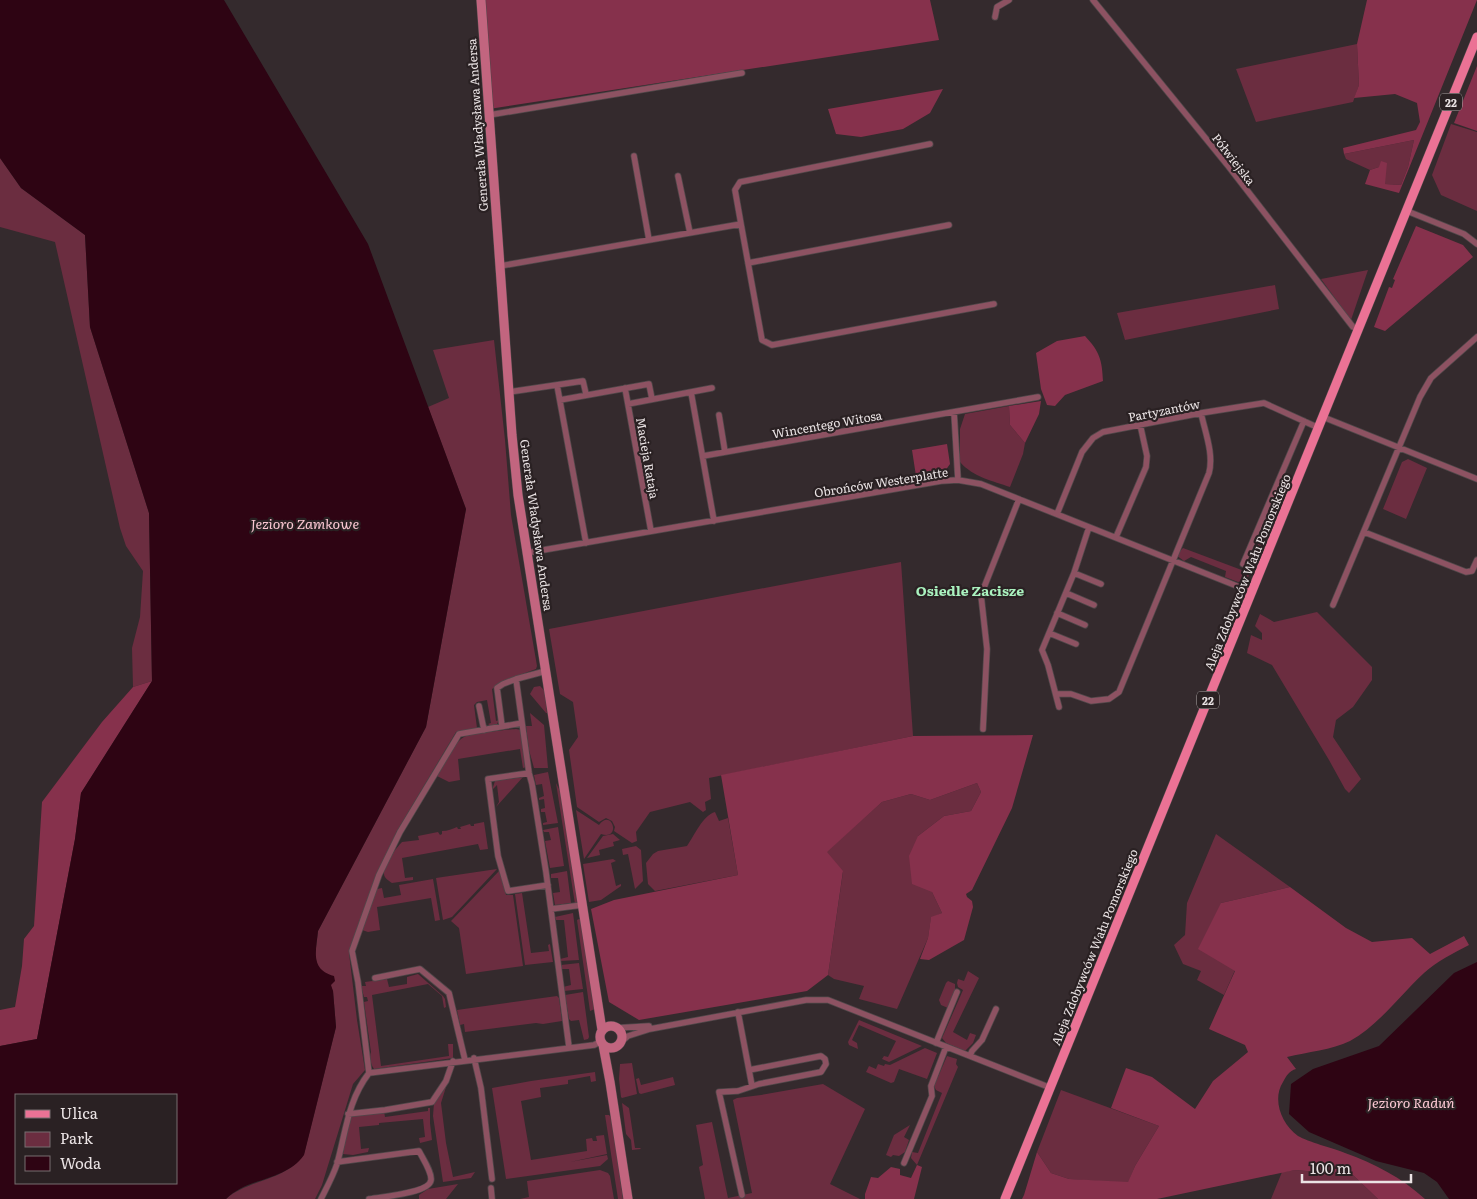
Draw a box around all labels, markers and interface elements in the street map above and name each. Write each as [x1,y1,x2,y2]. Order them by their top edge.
street label: Generała Władysława Andersa [462,38,492,212]
road number: 22 [1440,94,1462,110]
street label: Półwiejska [1208,129,1260,189]
street label: Partyzantów [1127,394,1202,426]
street label: Wincentego Witosa [771,405,884,443]
street label: Macieja Rataja [632,416,664,501]
street label: Generała Władysława Andersa [516,438,558,612]
street label: Obrońców Westerplatte [813,463,949,501]
street label: Aleja Zdobywców Wału Pomorskiego [1199,471,1295,673]
water label: Jezioro Zamkowe [251,513,360,533]
district label: Osiedle Zacisze [916,580,1024,600]
road number: 22 [1197,692,1219,708]
street label: Aleja Zdobywców Wału Pomorskiego [1046,846,1142,1048]
water label: Jezioro Raduń [1367,1092,1455,1112]
legend [15,1094,178,1184]
text: Ulica [60,1101,99,1124]
text: Park [60,1126,94,1149]
text: Woda [60,1151,102,1174]
scale bar [1302,1152,1411,1184]
text: 100 m [1310,1156,1351,1179]

